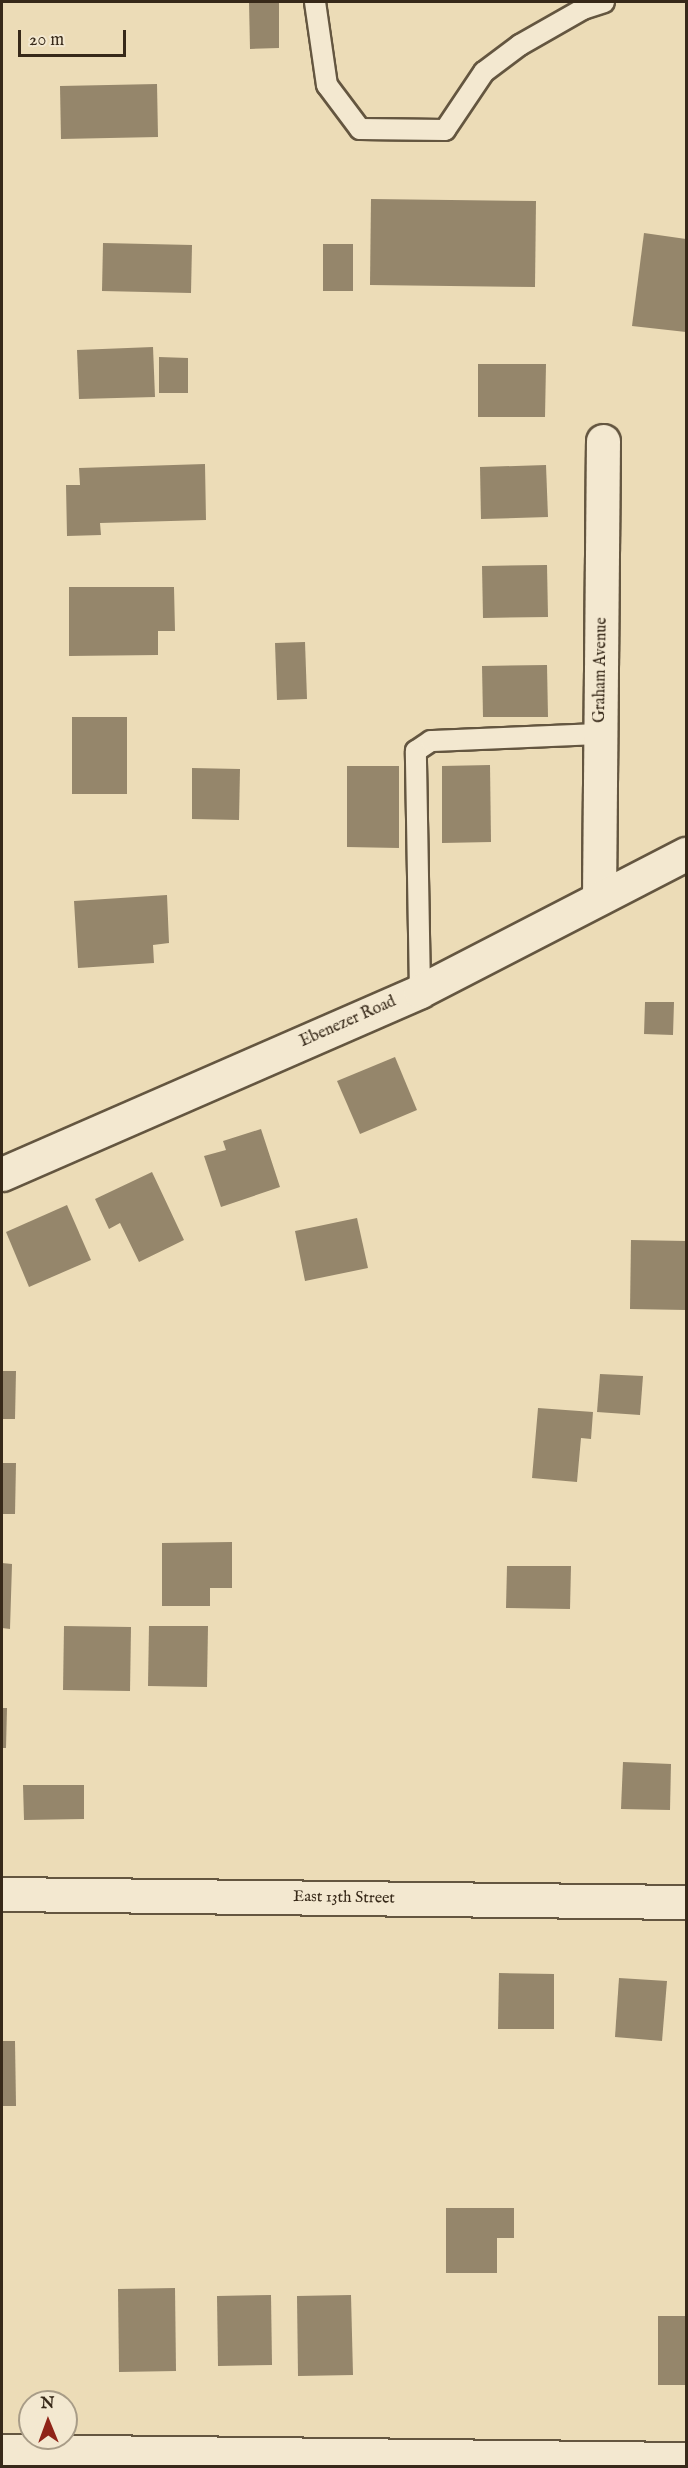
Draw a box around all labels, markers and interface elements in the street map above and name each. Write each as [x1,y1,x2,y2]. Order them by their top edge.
scale bar [21,18,129,56]
text: 20 m [29,29,64,52]
street label: Graham Avenue [590,617,612,723]
street label: Ebenezer Road [297,992,399,1052]
street label: East 13th Street [293,1888,395,1908]
north arrow [18,2390,78,2450]
text: N [41,2394,55,2414]

